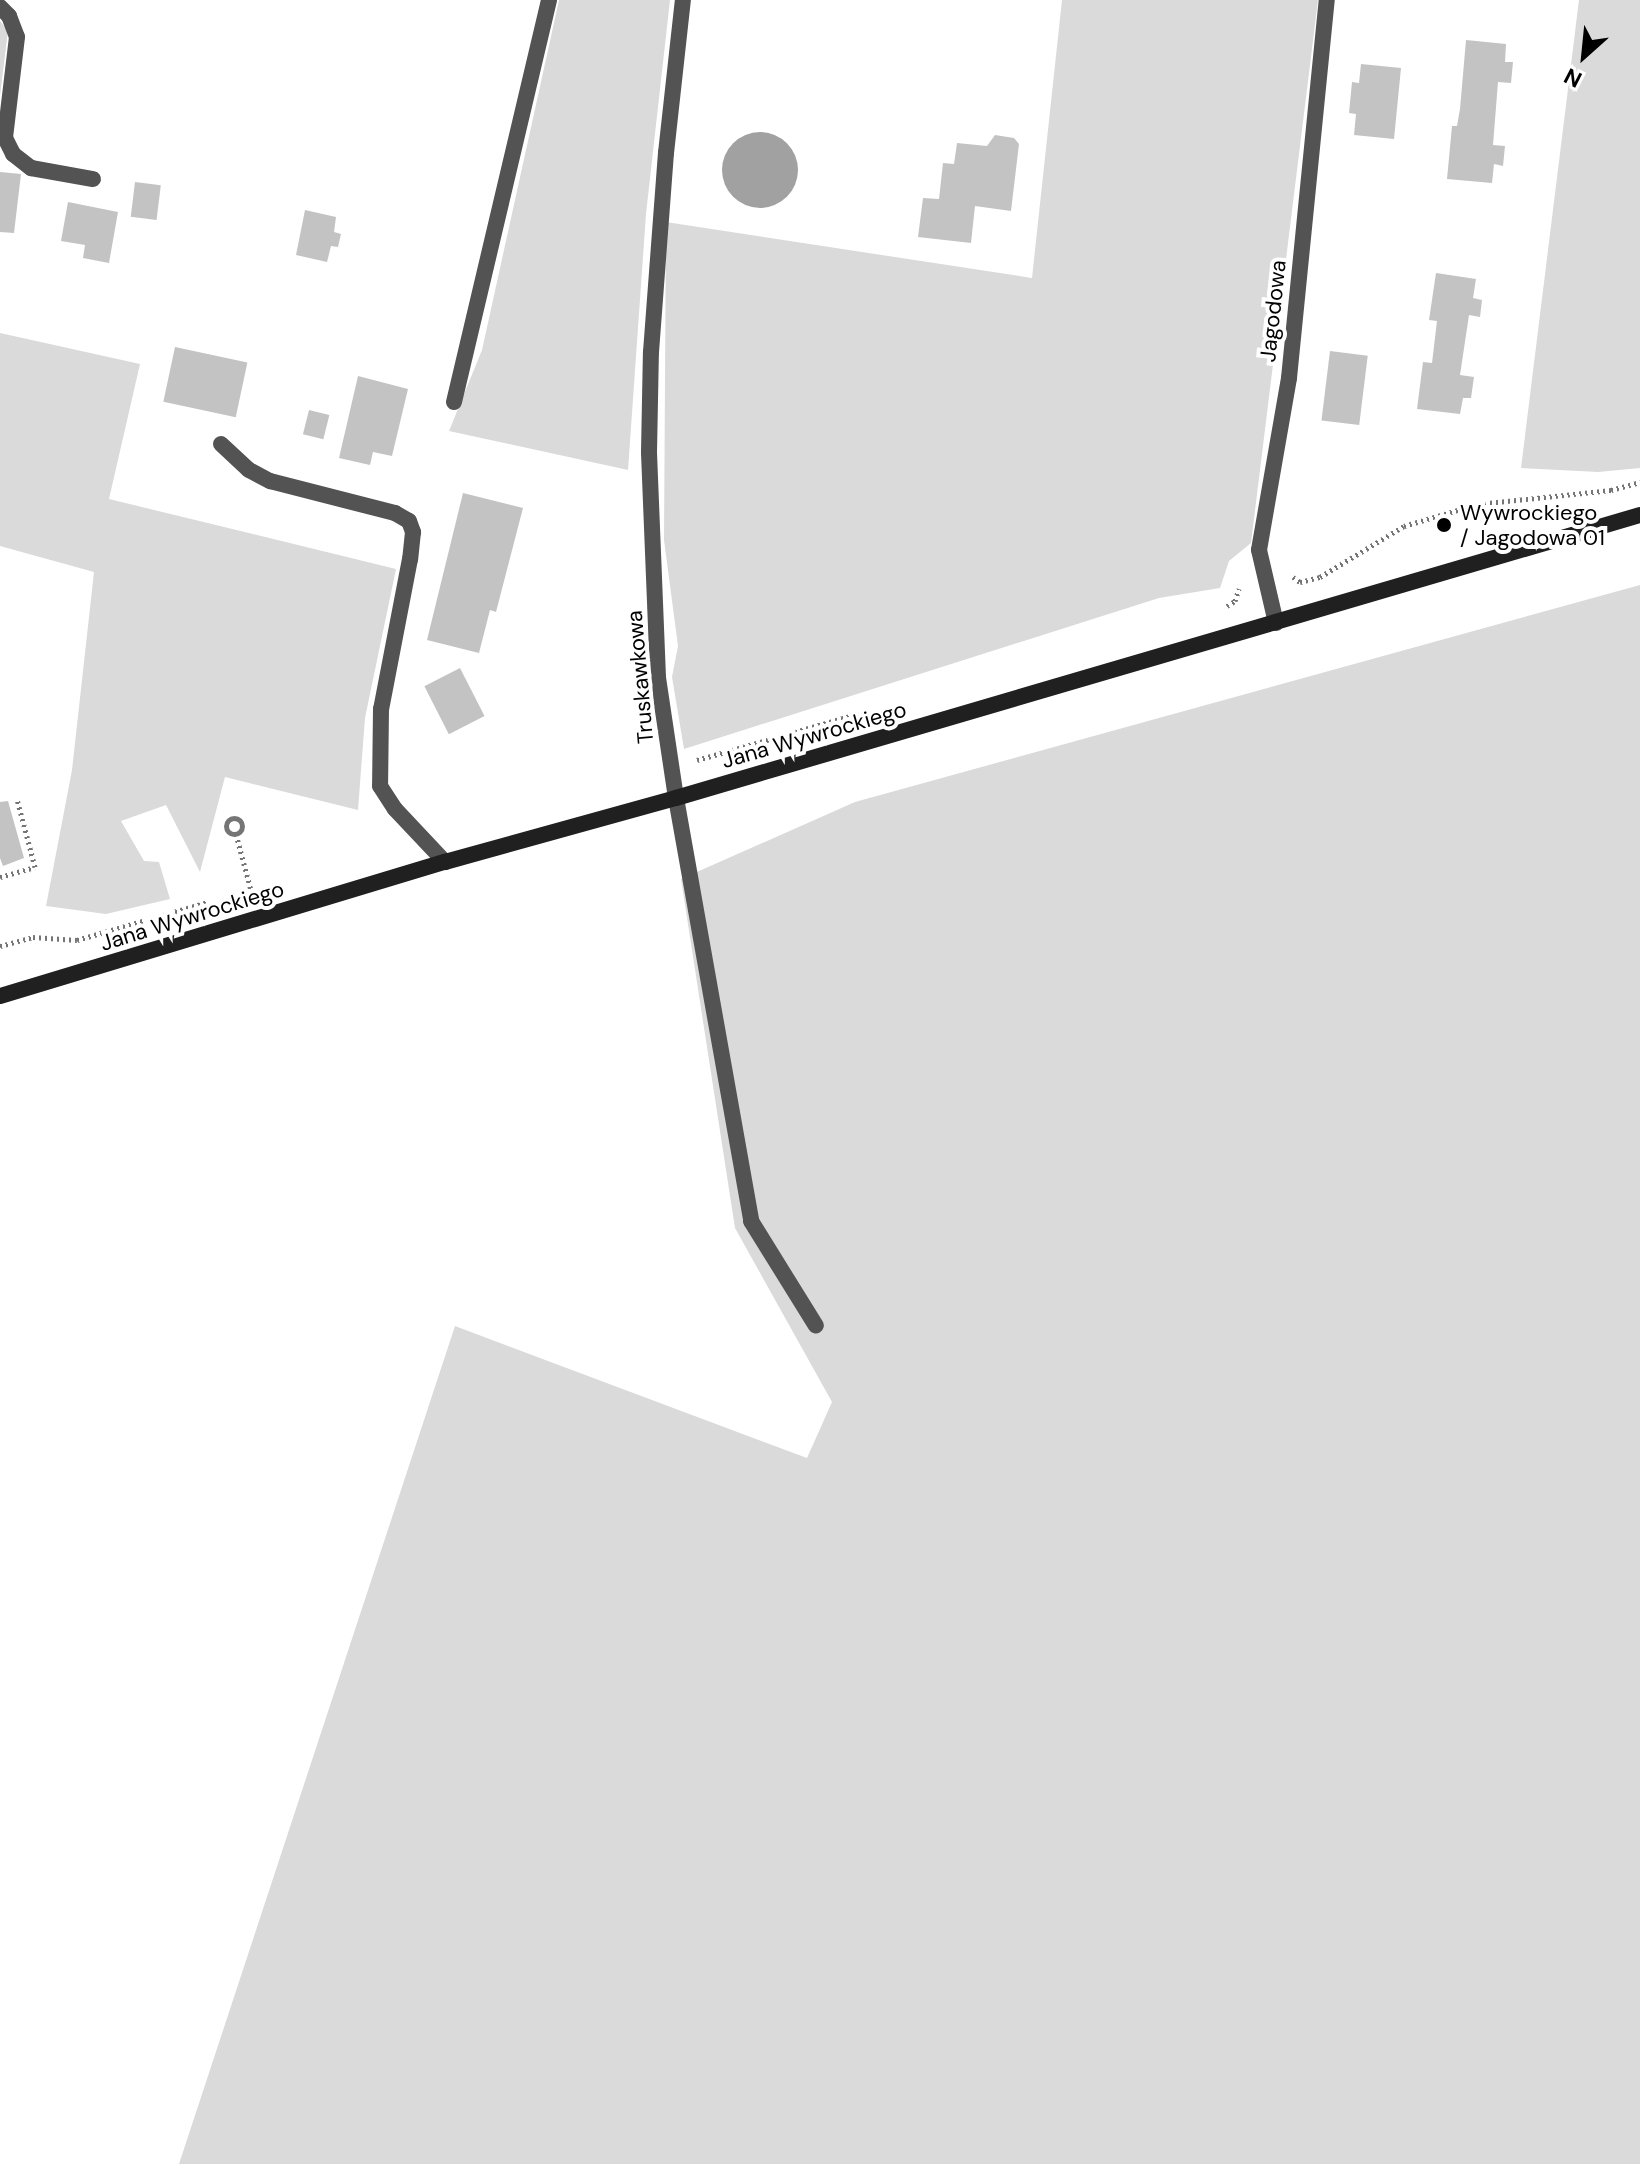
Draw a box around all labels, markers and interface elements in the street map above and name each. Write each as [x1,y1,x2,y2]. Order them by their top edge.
north arrow [1544,16,1624,96]
text: N [1559,61,1587,94]
street label: Jagodowa [1255,259,1291,363]
place label: Wywrockiego / Jagodowa 01 [1460,499,1605,550]
marker: Wywrockiego / Jagodowa 01 [1435,516,1453,534]
street label: Truskawkowa [621,609,659,745]
street label: Jana Wywrockiego [719,696,909,774]
street label: Jana Wywrockiego [97,875,287,957]

